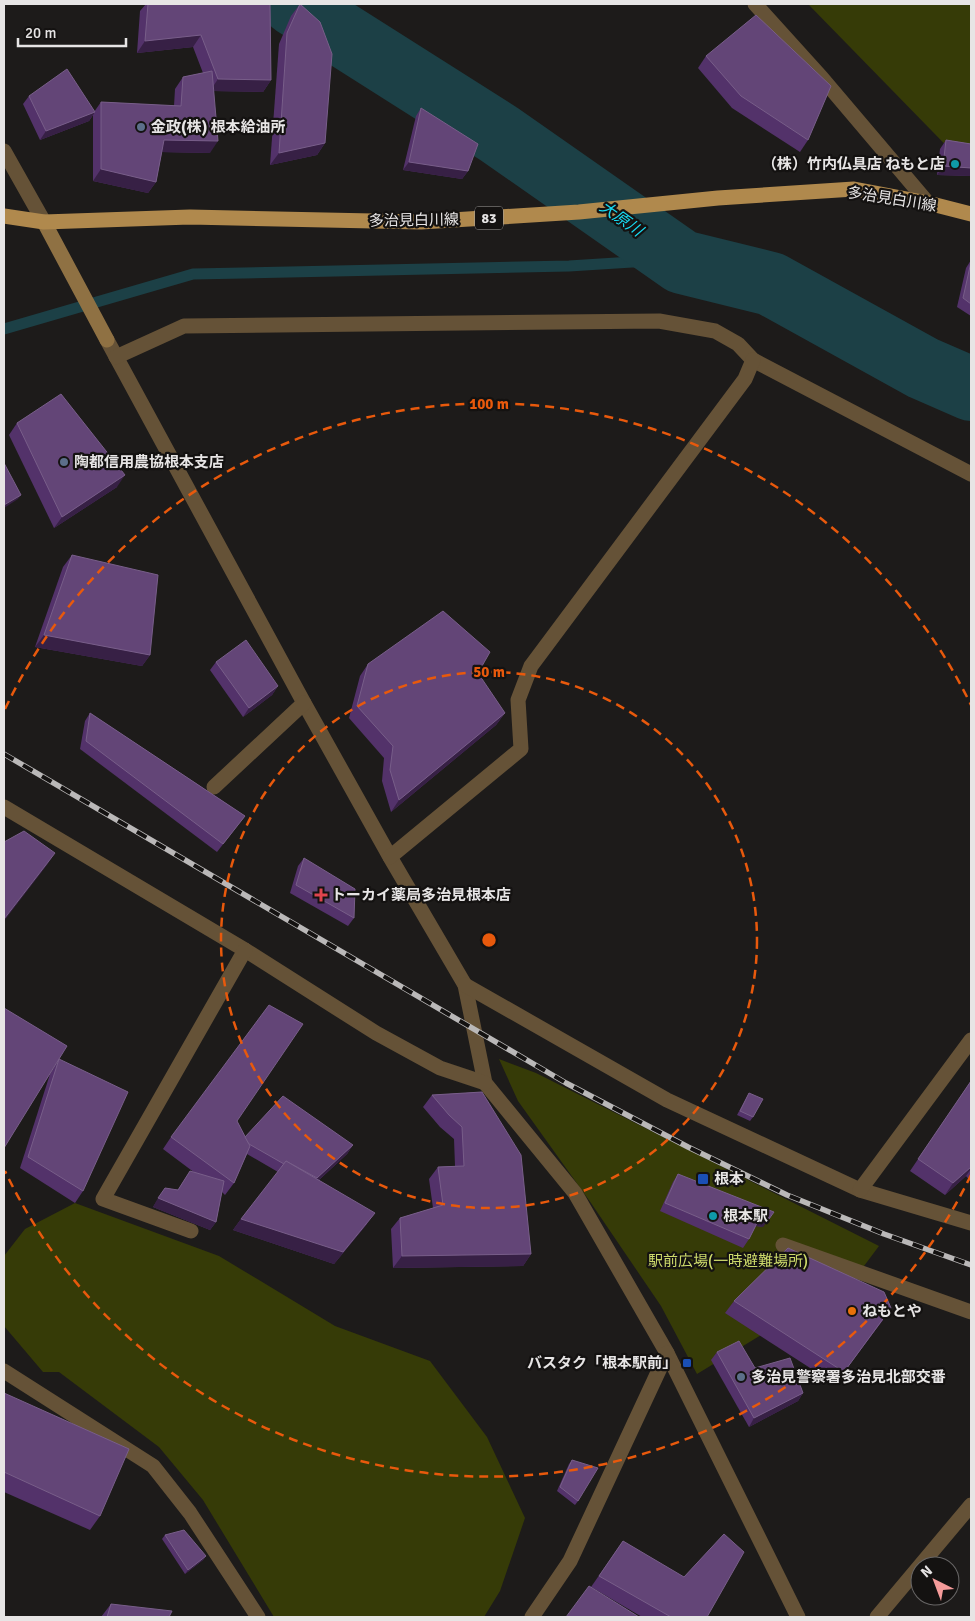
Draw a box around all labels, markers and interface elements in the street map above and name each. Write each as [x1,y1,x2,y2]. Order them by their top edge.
scale bar [18,15,125,47]
text: 20 m [25,24,56,42]
place label: 金政(株) 根本給油所 [151,118,286,136]
marker: 金政(株) 根本給油所 [135,121,147,133]
place label: （株）竹内仏具店 ねもと店 [762,155,945,173]
marker: （株）竹内仏具店 ねもと店 [949,158,961,170]
street label: 多治見白川線 [846,183,938,215]
water label: 大原川 [596,197,648,242]
road number: 83 [475,207,503,230]
street label: 多治見白川線 [369,210,459,230]
text: 100 m [469,395,509,413]
place label: 陶都信用農協根本支店 [74,453,224,471]
marker: 陶都信用農協根本支店 [58,456,70,468]
text: 50 m [473,663,505,681]
place label: トーカイ薬局多治見根本店 [331,886,511,904]
marker: トーカイ薬局多治見根本店 [315,889,327,901]
centre of rings [480,931,498,949]
place label: 根本 [714,1170,744,1188]
marker: 根本 [696,1172,710,1186]
place label: 根本駅 [723,1207,768,1225]
marker: 根本駅 [707,1210,719,1222]
park label: 駅前広場(一時避難場所) [648,1252,808,1270]
place label: ねもとや [862,1302,922,1320]
marker: ねもとや [846,1305,858,1317]
place label: バスタク「根本駅前」 [527,1354,677,1372]
marker: バスタク「根本駅前」 [681,1357,693,1369]
place label: 多治見警察署多治見北部交番 [751,1368,946,1386]
marker: 多治見警察署多治見北部交番 [735,1371,747,1383]
north arrow [910,1556,960,1606]
text: N [917,1562,936,1581]

